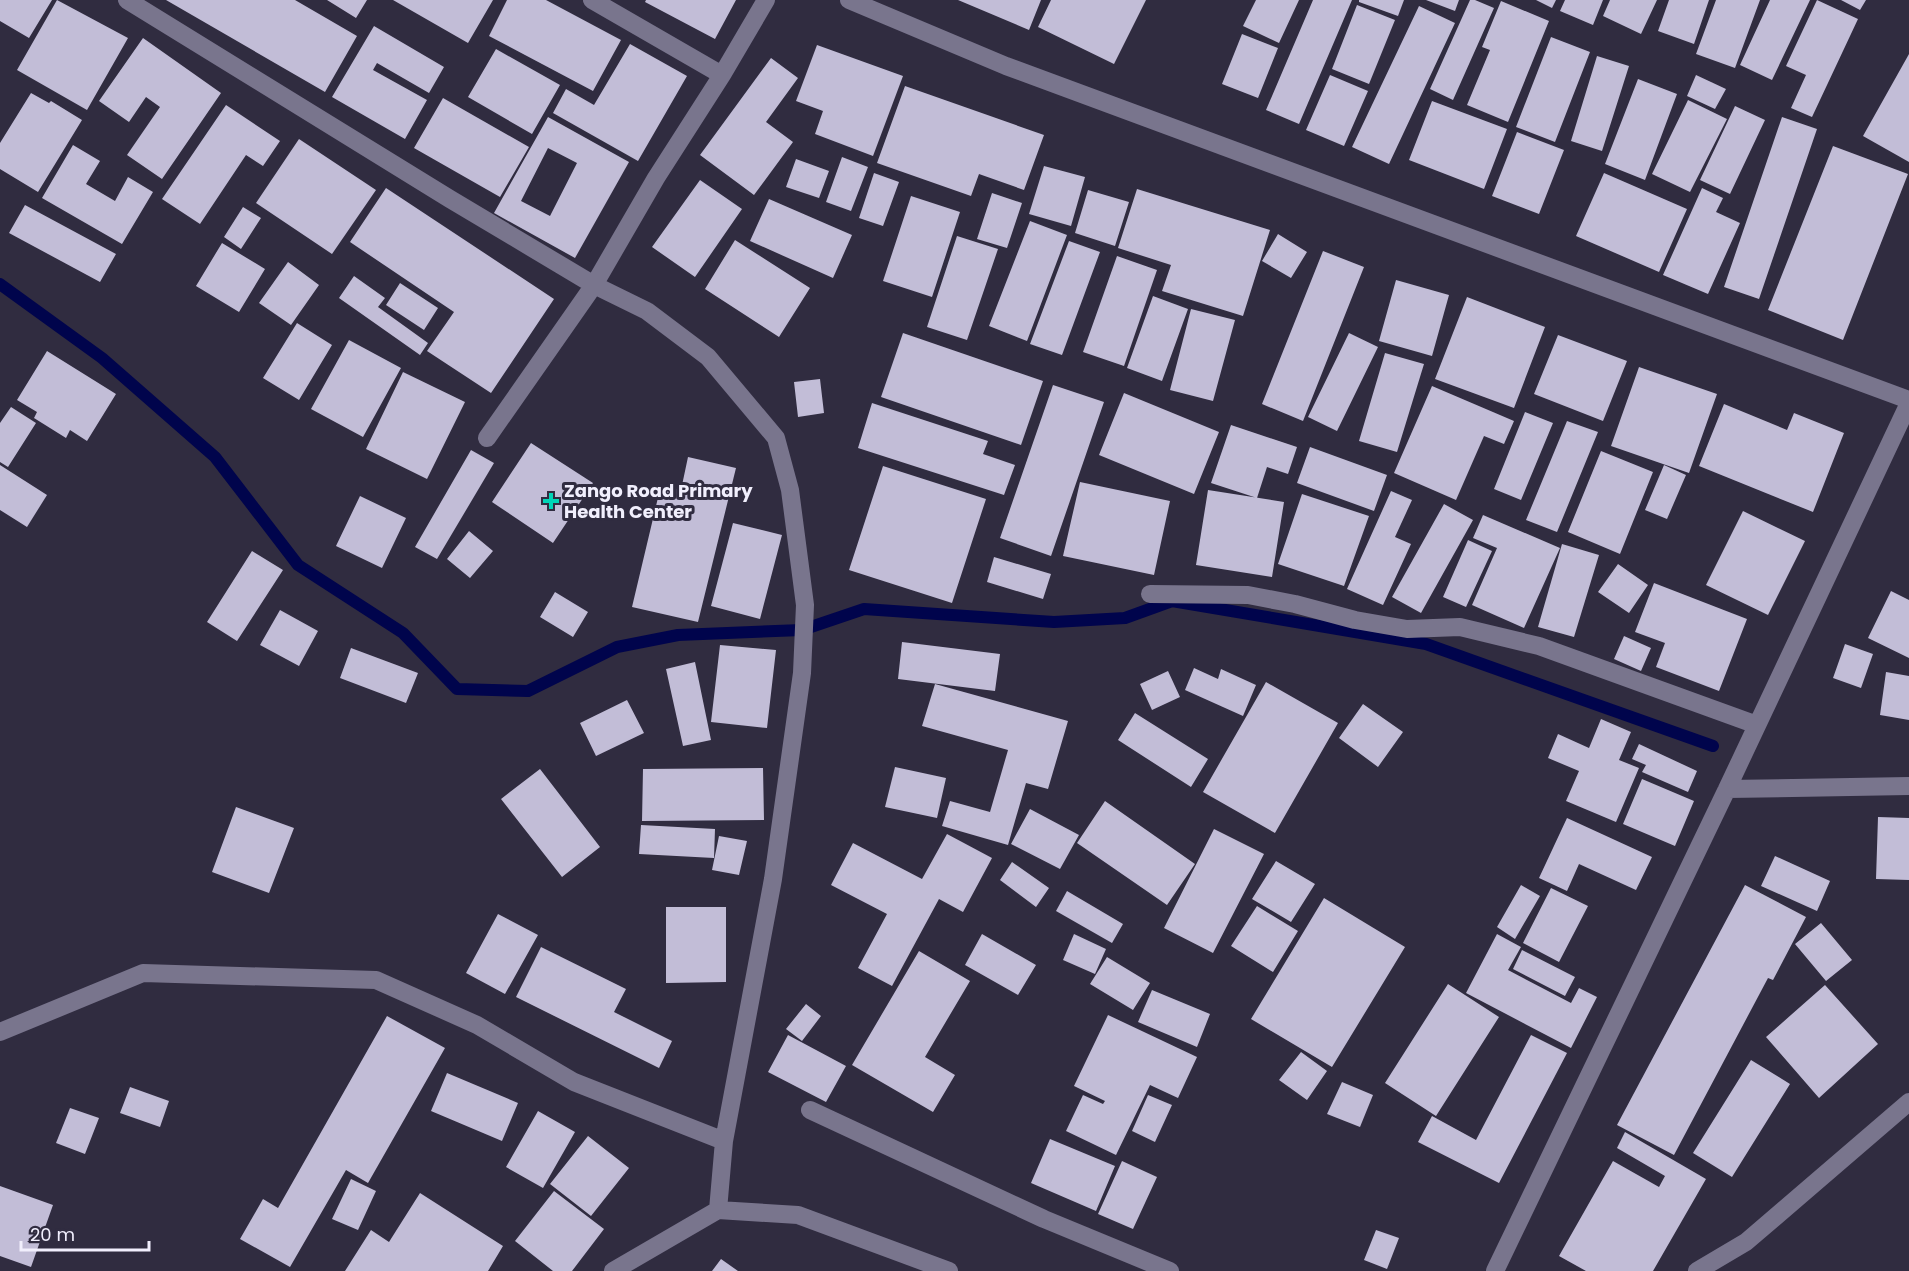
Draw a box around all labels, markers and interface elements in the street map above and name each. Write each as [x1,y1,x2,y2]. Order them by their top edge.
place label: Zango Road Primary Health Center [564,478,753,524]
marker: Zango Road Primary Health Center [542,492,560,510]
scale bar [21,1214,148,1252]
text: 20 m [30,1222,75,1247]

